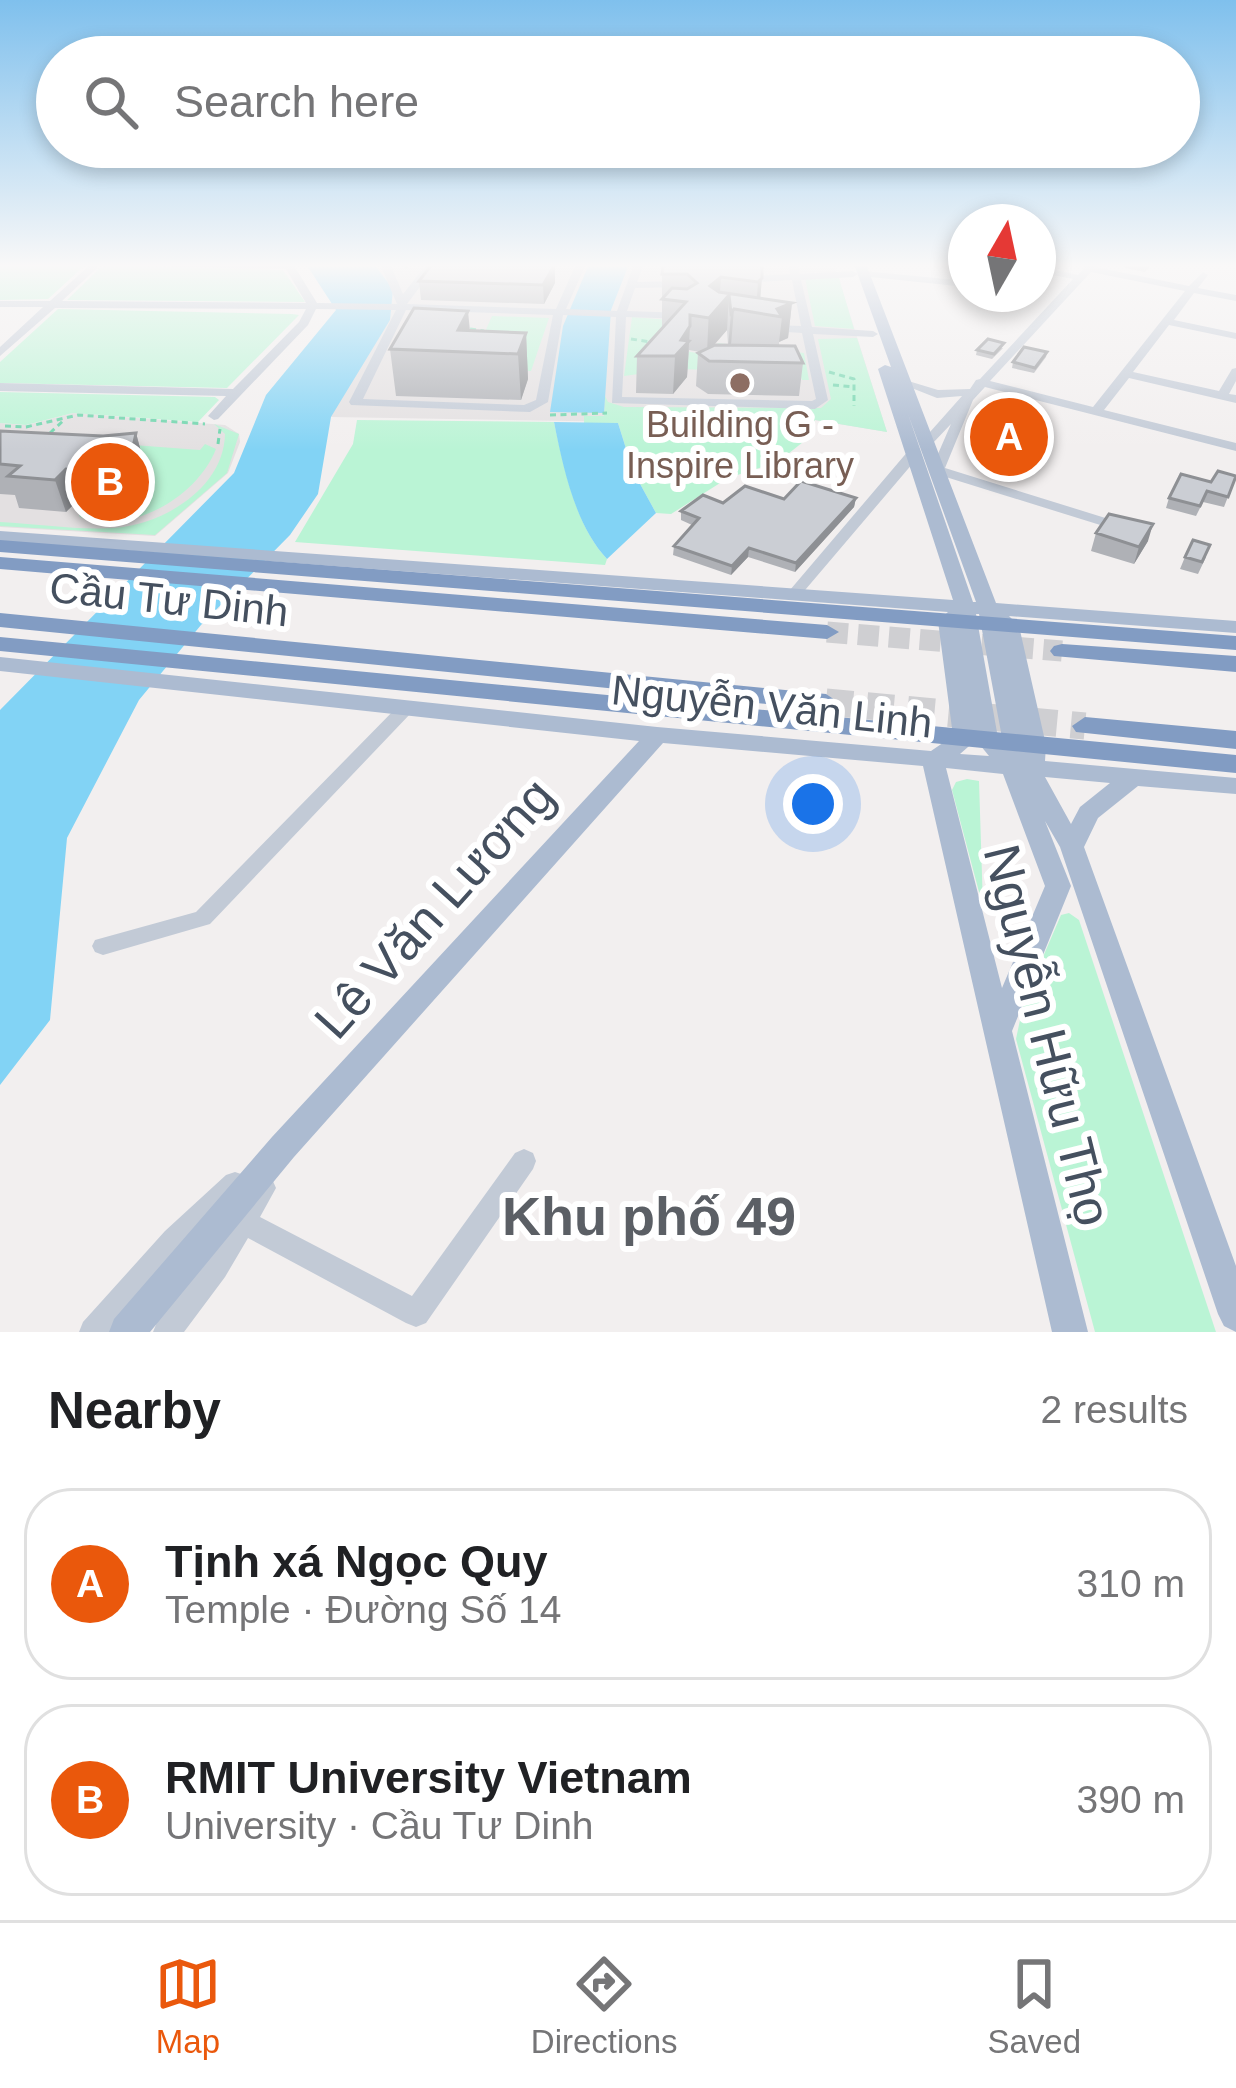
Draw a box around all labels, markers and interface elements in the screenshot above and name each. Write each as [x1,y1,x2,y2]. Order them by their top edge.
search box [36,36,1200,168]
icon: search [78,69,144,135]
text: Search here [174,76,419,127]
north arrow [948,204,1056,312]
marker: Building G - Inspire Library [727,370,753,396]
pin: A [970,392,1048,482]
place label: Building G - Inspire Library [626,404,854,486]
pin: B [71,437,149,527]
street label: Cầu Tư Dinh [47,564,291,635]
street label: Nguyễn Văn Linh [609,666,935,747]
street label: Lê Văn Lương [303,767,565,1049]
your location [783,774,843,834]
street label: Nguyễn Hữu Thọ [973,839,1122,1231]
district label: Khu phố 49 [502,1186,796,1246]
text: Nearby [48,1382,221,1439]
text: 2 results [1041,1388,1188,1431]
text: Tịnh xá Ngọc Quy [165,1536,548,1587]
text: A [76,1562,104,1605]
text: 310 m [1077,1562,1185,1605]
text: Temple · Đường Số 14 [165,1588,561,1631]
text: RMIT University Vietnam [165,1752,692,1803]
text: B [76,1778,104,1821]
text: 390 m [1077,1778,1185,1821]
text: University · Cầu Tư Dinh [165,1804,594,1847]
tab: Map [155,1951,221,2061]
tab: Directions [531,1951,678,2061]
tab: Saved [987,1951,1081,2061]

